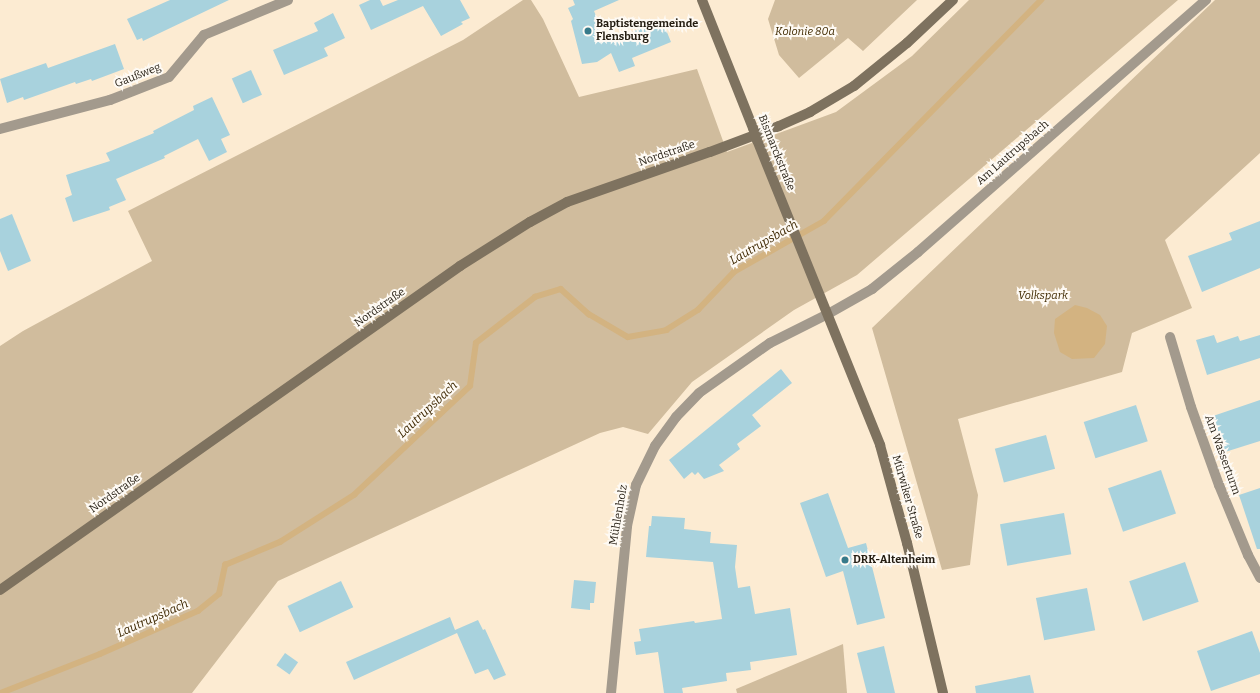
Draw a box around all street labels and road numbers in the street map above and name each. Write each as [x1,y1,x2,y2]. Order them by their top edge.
street label: Gaußweg [113,61,163,91]
street label: Bismarckstraße [755,113,797,193]
street label: Am Lautrupsbach [974,118,1052,188]
street label: Nordstraße [637,138,697,170]
street label: Nordstraße [352,286,408,330]
street label: Am Wasserturm [1201,413,1243,497]
street label: Mürwiker Straße [889,454,925,540]
street label: Nordstraße [87,472,143,516]
street label: Mühlenholz [607,484,631,546]

